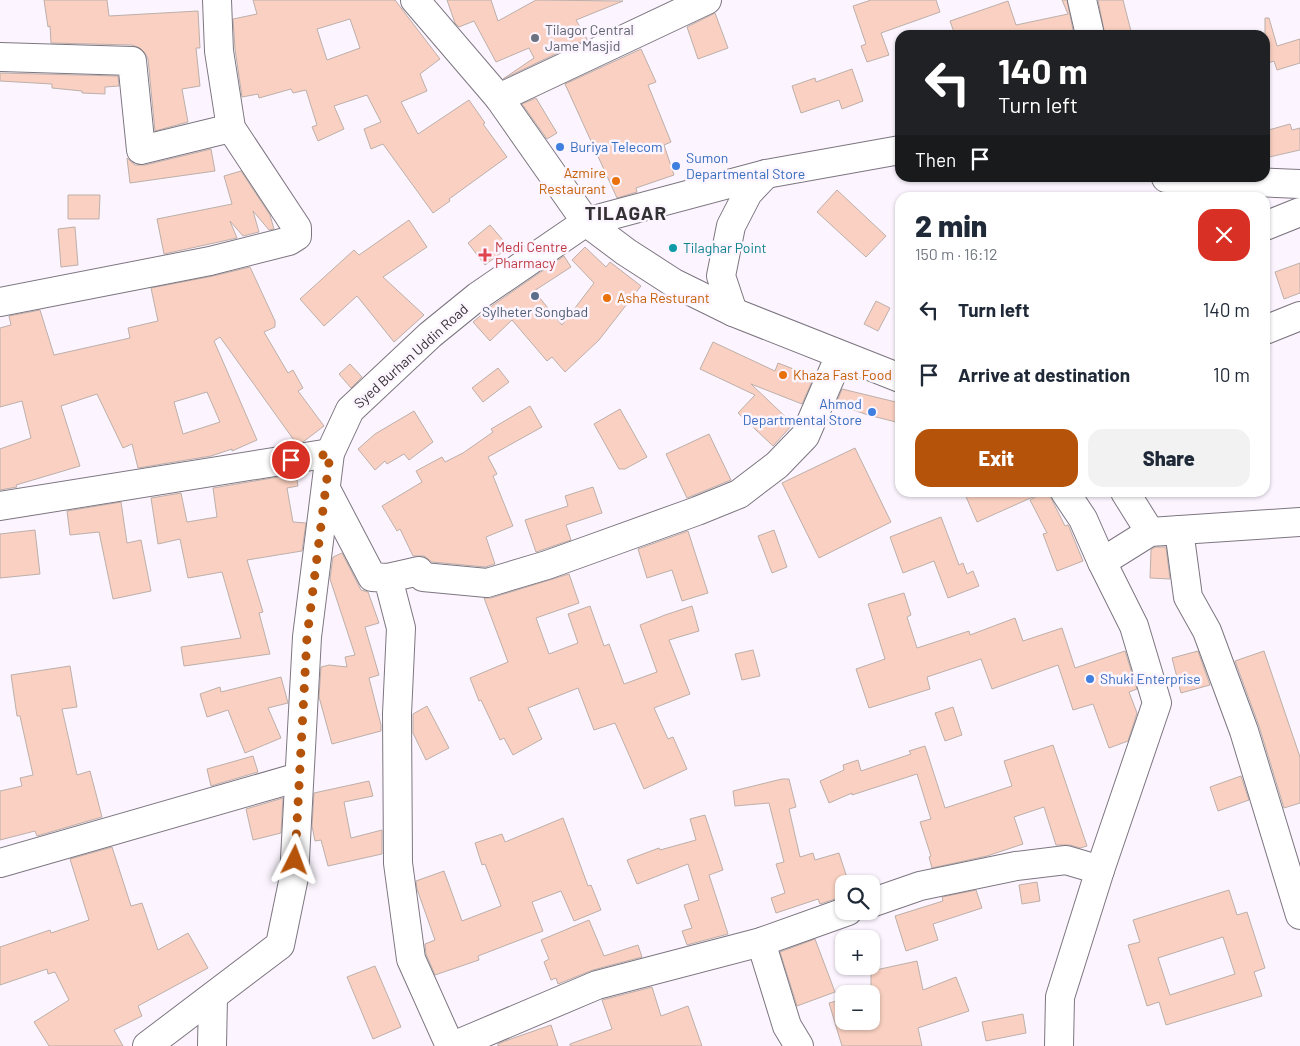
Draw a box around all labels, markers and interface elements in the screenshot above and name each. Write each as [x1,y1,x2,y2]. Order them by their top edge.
place label: Tilagor Central Jame Masjid [545,21,634,54]
marker: Tilagor Central Jame Masjid [529,32,541,44]
text: 140 m [998,49,1088,91]
icon: left [915,50,980,115]
text: Turn left [998,91,1078,117]
place label: Buriya Telecom [570,138,663,155]
marker: Buriya Telecom [554,141,566,153]
icon: arrive [966,145,994,173]
text: Then [915,148,956,171]
place label: Sumon Departmental Store [686,149,805,182]
marker: Sumon Departmental Store [670,160,682,172]
place label: Azmire Restaurant [539,164,606,197]
marker: Azmire Restaurant [610,175,622,187]
district label: TILAGAR [585,201,667,224]
text: 2 min [915,207,987,243]
button: close [1198,209,1250,261]
place label: Medi Centre Pharmacy [495,238,568,271]
place label: Tilaghar Point [683,239,767,256]
marker: Tilaghar Point [667,242,679,254]
text: 150 m · 16:12 [915,244,998,263]
marker: Medi Centre Pharmacy [479,249,491,261]
place label: Asha Resturant [617,289,710,306]
marker: Sylheter Songbad [529,290,541,302]
marker: Asha Resturant [601,292,613,304]
icon: left [915,296,943,324]
text: Turn left [958,298,1029,321]
text: 140 m [1203,298,1250,321]
street label: Syed Burhan Uddin Road [350,300,471,411]
place label: Sylheter Songbad [482,303,588,320]
icon: arrive [915,361,943,389]
text: Arrive at destination [958,363,1130,386]
text: 10 m [1213,363,1250,386]
place label: Khaza Fast Food [793,366,892,383]
marker: Khaza Fast Food [777,369,789,381]
place label: Ahmod Departmental Store [743,395,862,428]
marker: Ahmod Departmental Store [866,406,878,418]
button: Exit [915,429,1078,487]
button: Share [1088,429,1250,487]
pin [270,439,312,481]
icon: arrive [277,446,305,474]
place label: Shuki Enterprise [1100,670,1201,687]
marker: Shuki Enterprise [1084,673,1096,685]
position arrow [268,833,320,885]
map controls [835,875,880,1030]
button: search [835,875,880,920]
button: + [835,930,880,975]
button: − [835,985,880,1030]

